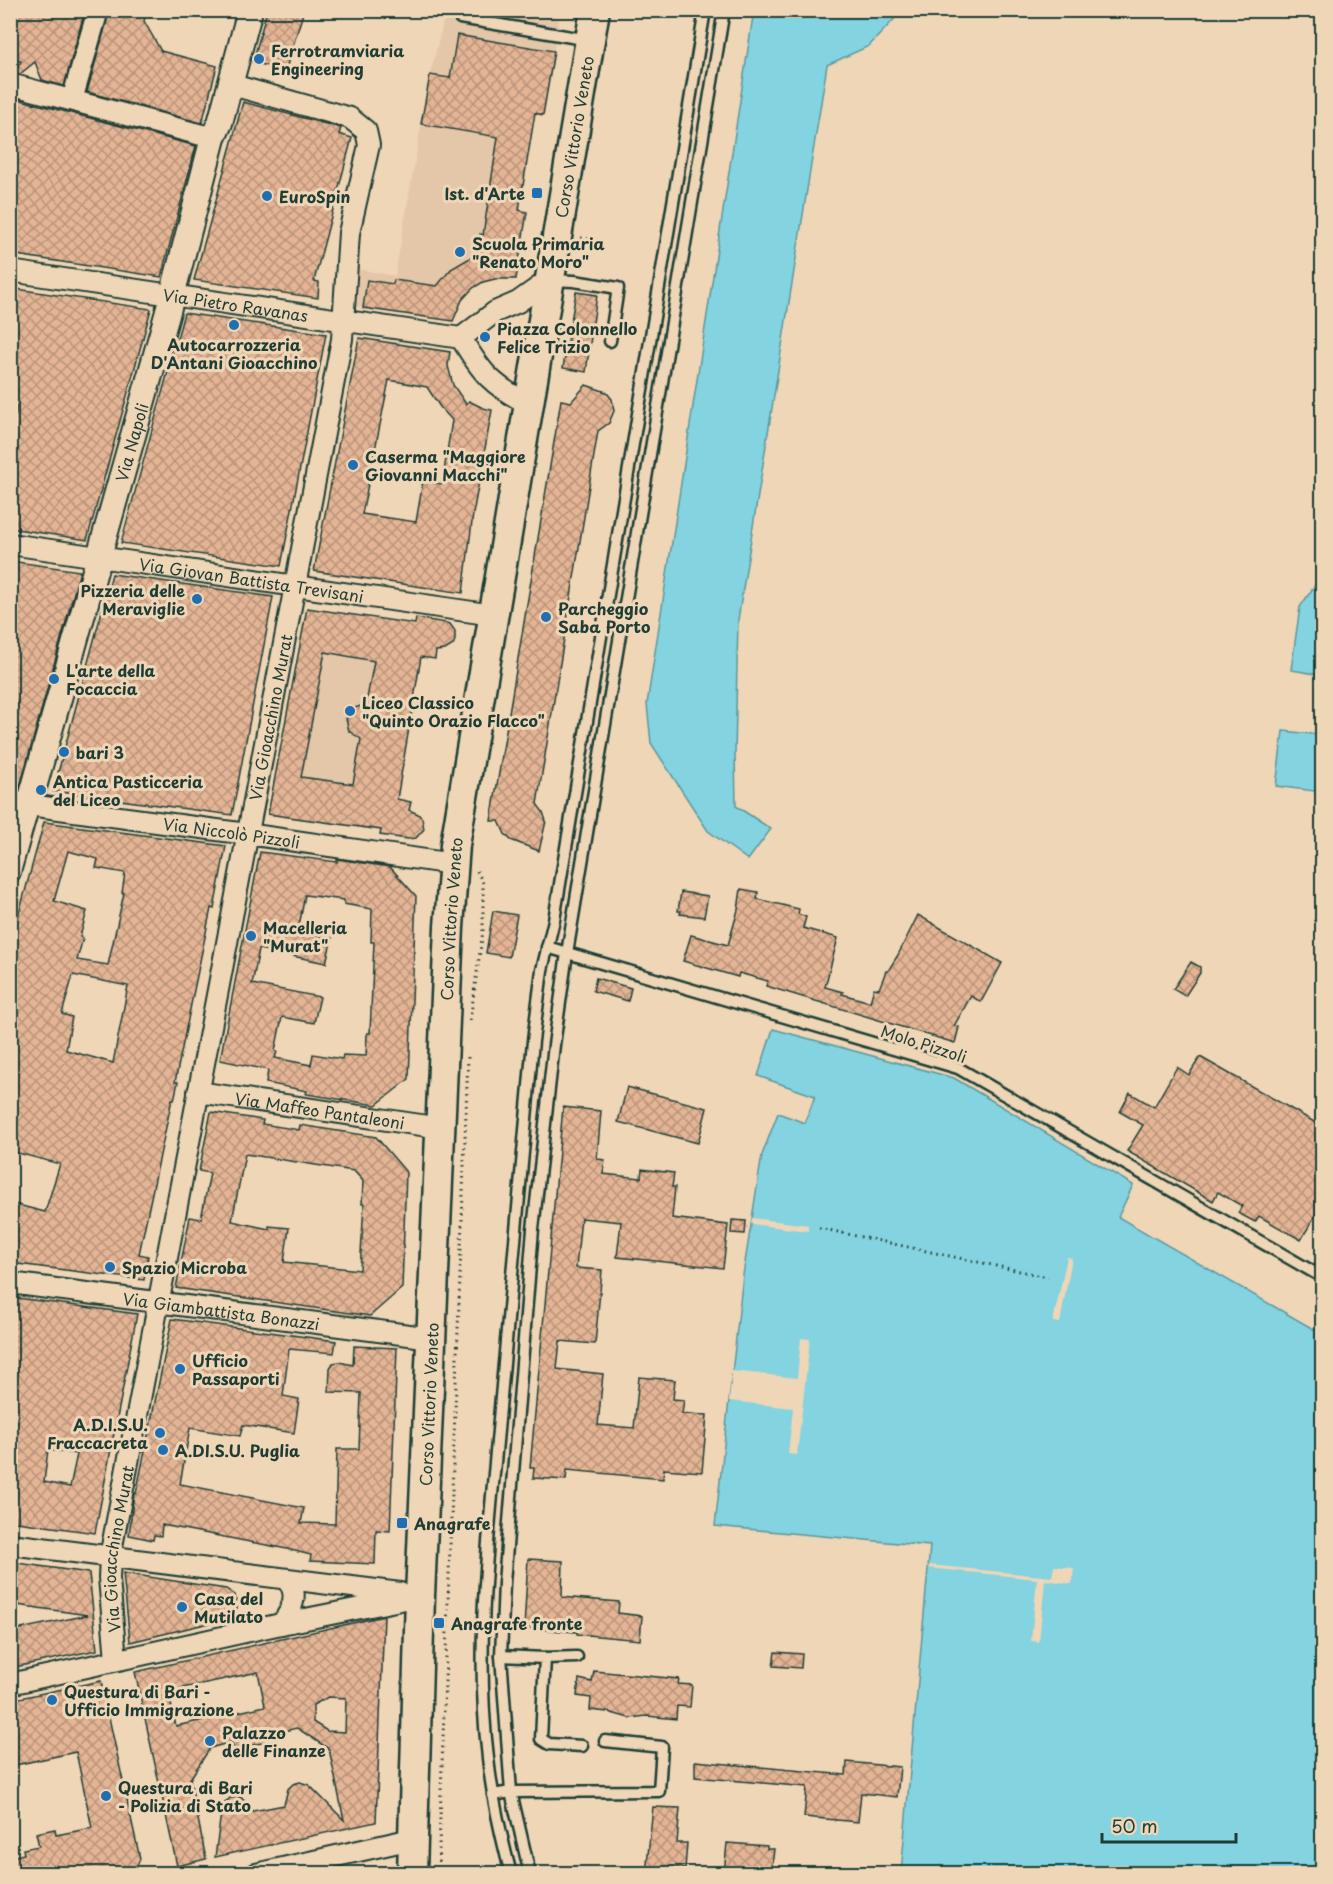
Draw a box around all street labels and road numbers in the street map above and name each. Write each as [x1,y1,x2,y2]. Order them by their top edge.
street label: Corso Vittorio Veneto [548,54,599,220]
street label: Via Pietro Ravanas [161,282,310,327]
street label: Via Napoli [109,400,154,484]
street label: Via Giovan Battista Trevisani [137,551,365,608]
street label: Via Gioacchino Murat [242,632,298,803]
street label: Via Niccolò Pizzoli [161,811,302,854]
street label: Corso Vittorio Veneto [434,835,468,1001]
street label: Molo Pizzoli [878,1018,970,1068]
street label: Via Maffeo Pantaleoni [233,1086,406,1134]
street label: Via Giambattista Bonazzi [121,1286,321,1335]
street label: Corso Vittorio Veneto [413,1322,444,1487]
street label: Via Gioacchino Murat [97,1463,139,1634]

